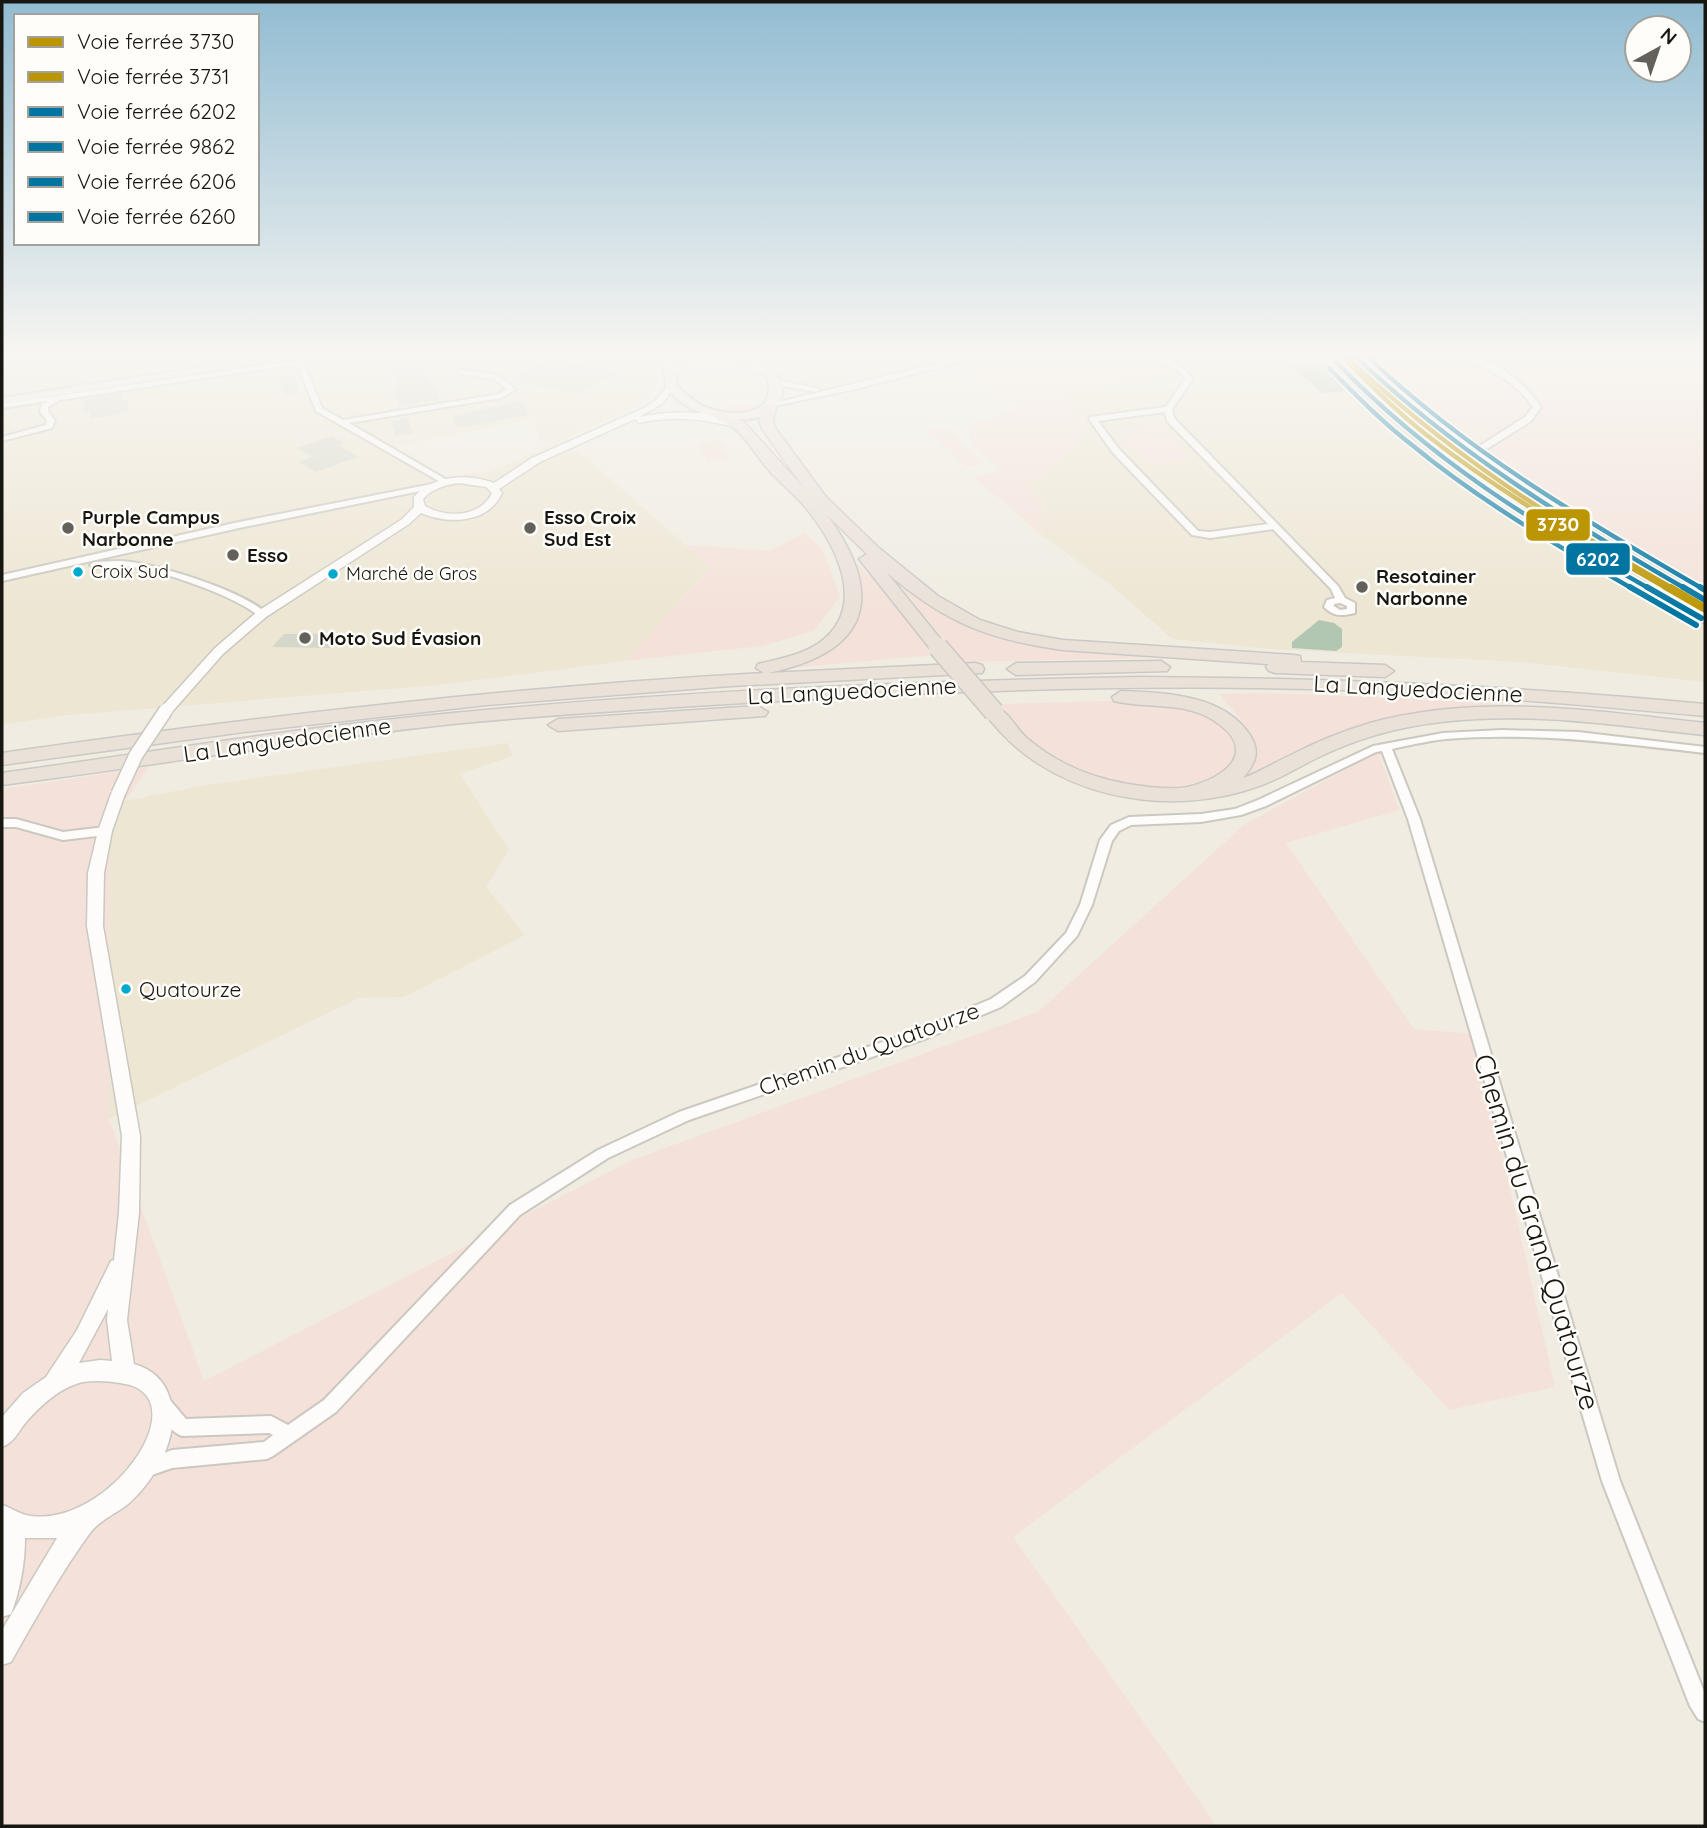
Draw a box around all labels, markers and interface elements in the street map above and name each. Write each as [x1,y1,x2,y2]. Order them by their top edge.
legend [14,14,259,245]
north arrow [1623,14,1693,84]
text: N [1656,22,1682,50]
text: Voie ferrée 3730 [77,28,234,54]
text: Voie ferrée 3731 [77,63,230,89]
text: Voie ferrée 6202 [77,98,236,124]
text: Voie ferrée 9862 [77,133,235,159]
text: Voie ferrée 6206 [77,168,236,194]
text: Voie ferrée 6260 [77,203,236,229]
place label: Purple Campus Narbonne [82,505,220,551]
place label: Esso Croix Sud Est [544,505,636,551]
line badge: 3730 [1525,508,1591,542]
text: 3730 [1537,512,1579,536]
marker: Purple Campus Narbonne [60,520,76,536]
marker: Esso Croix Sud Est [522,520,538,536]
line badge: 6202 [1565,542,1631,576]
place label: Esso [247,543,288,567]
marker: Esso [225,547,241,563]
text: 6202 [1576,547,1620,571]
place label: Croix Sud [91,560,169,583]
place label: Marché de Gros [346,562,477,585]
place label: Resotainer Narbonne [1376,564,1476,610]
marker: Croix Sud [71,565,85,579]
marker: Marché de Gros [326,567,340,581]
marker: Resotainer Narbonne [1354,579,1370,595]
place label: Moto Sud Évasion [319,626,481,650]
marker: Moto Sud Évasion [297,630,313,646]
street label: La Languedocienne [1313,669,1523,708]
street label: La Languedocienne [747,671,957,710]
street label: La Languedocienne [181,711,393,768]
place label: Quatourze [139,976,241,1002]
marker: Quatourze [119,982,133,996]
street label: Chemin du Quatourze [755,995,983,1102]
street label: Chemin du Grand Quatourze [1467,1050,1608,1414]

